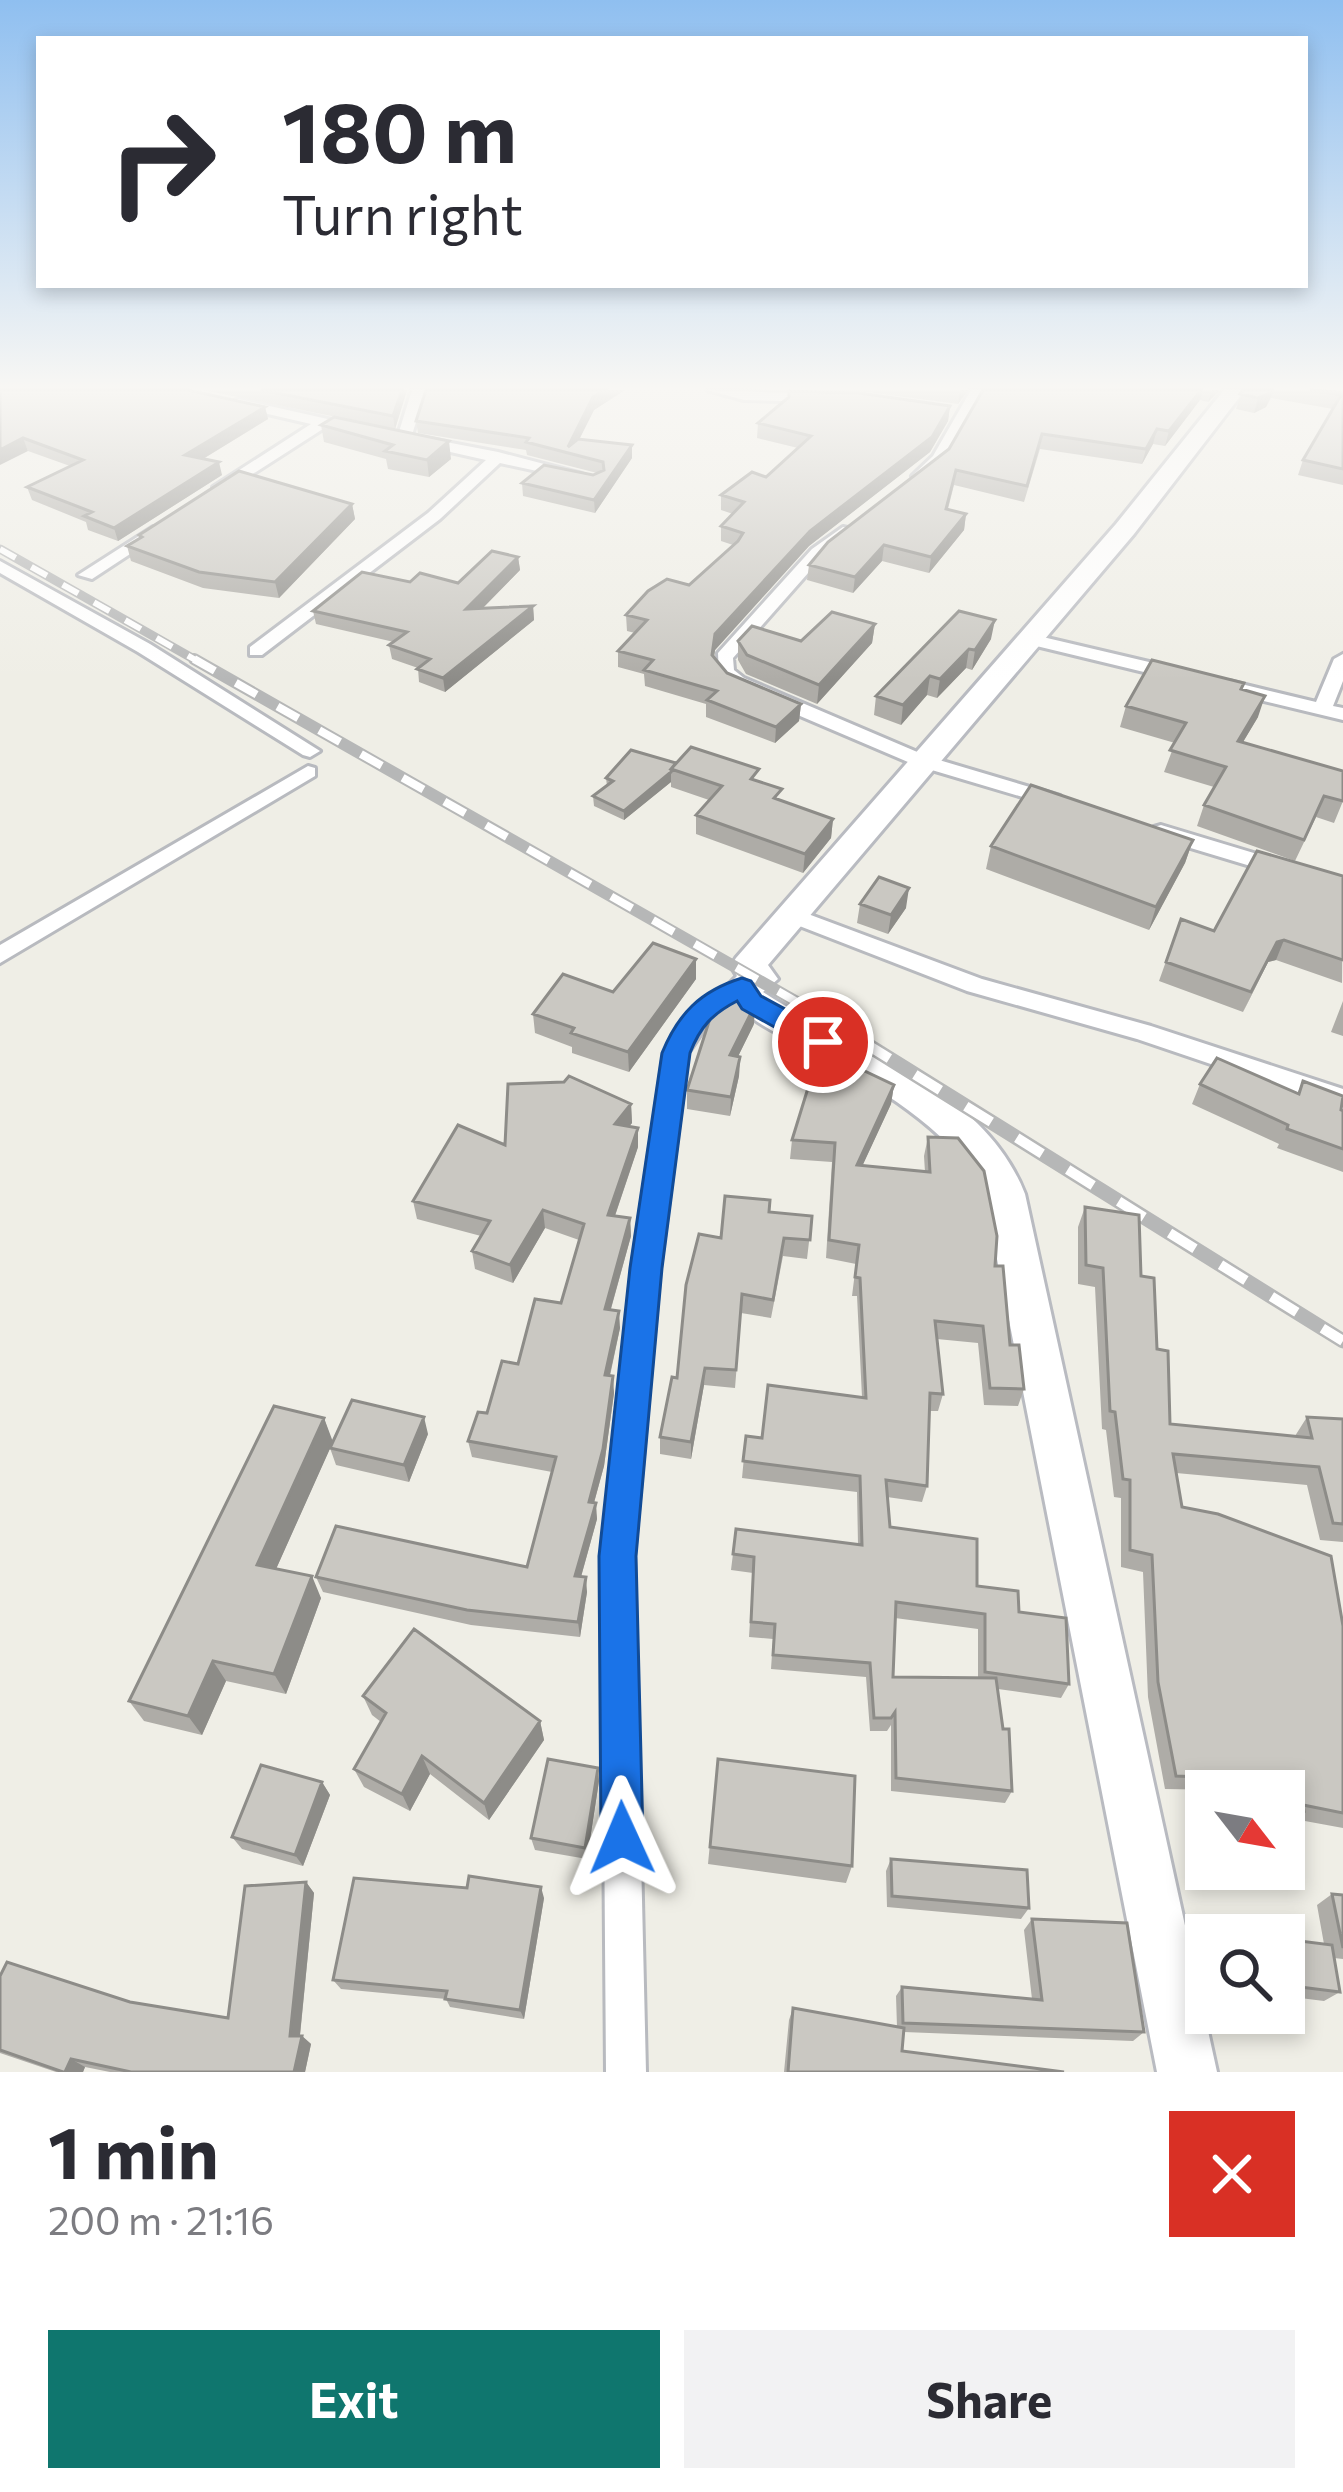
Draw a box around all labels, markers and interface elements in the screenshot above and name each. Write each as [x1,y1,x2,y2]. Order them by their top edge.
text: 180 m [282,78,517,180]
icon: right [84,84,240,240]
text: Turn right [282,180,523,246]
pin [772,991,874,1093]
icon: arrive [790,1009,856,1075]
north arrow [1185,1770,1305,1890]
map controls [1185,1770,1305,2034]
position arrow [559,1775,685,1901]
button: search [1185,1914,1305,2034]
text: 1 min [48,2106,219,2194]
button: close [1169,2111,1295,2237]
text: 200 m · 21:16 [48,2195,274,2243]
button: Exit [48,2330,660,2468]
button: Share [684,2330,1295,2468]

